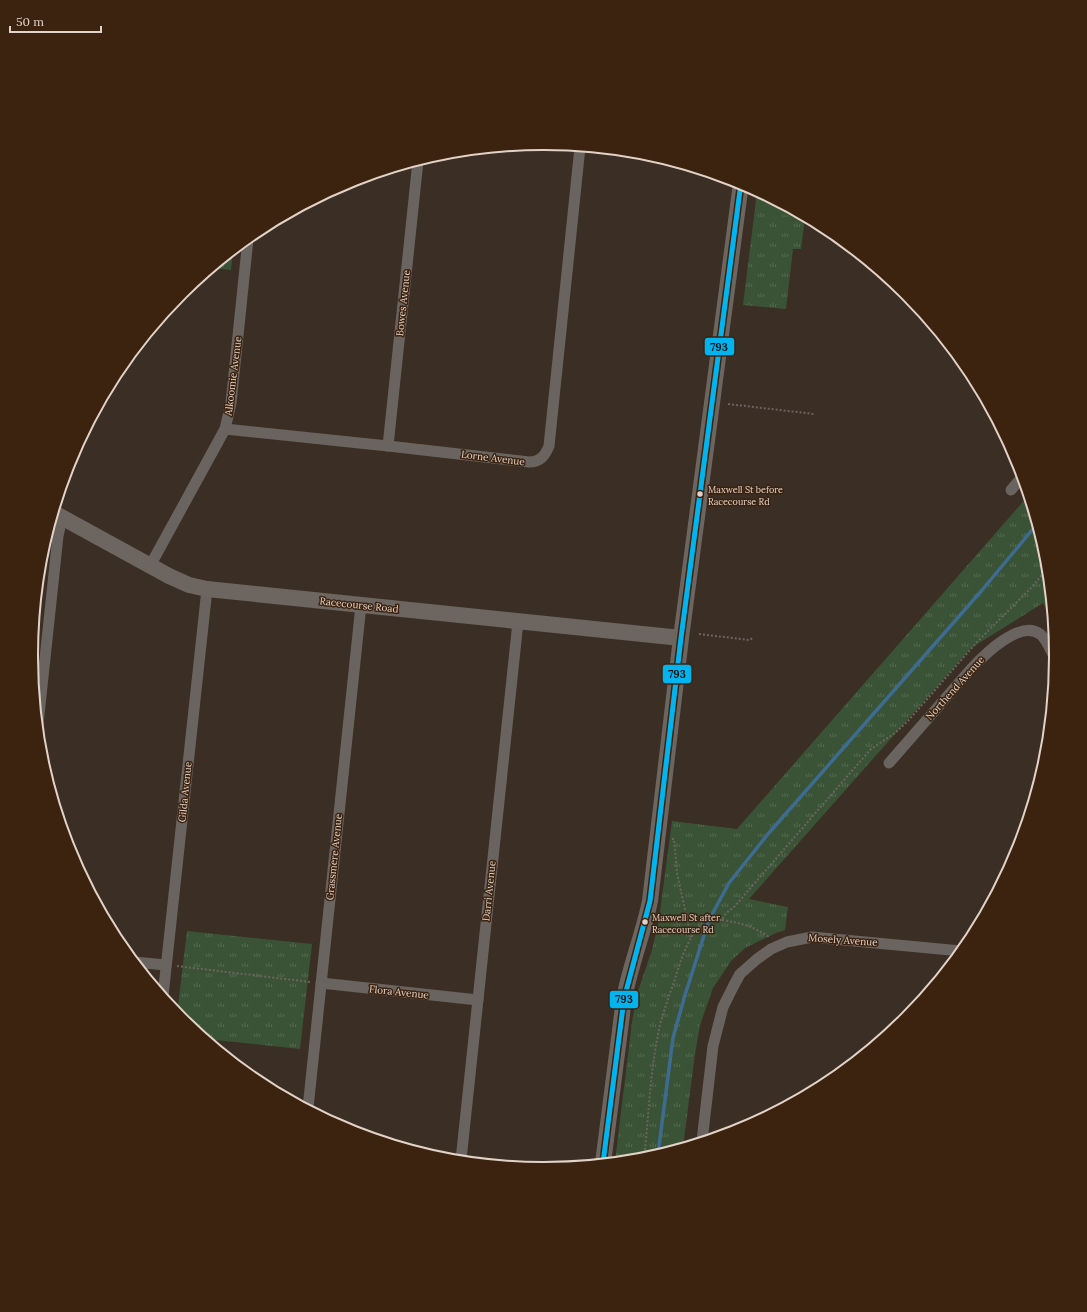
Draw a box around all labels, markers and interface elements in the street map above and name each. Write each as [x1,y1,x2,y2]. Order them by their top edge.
scale bar [10,8,101,34]
text: 50 m [16,14,44,29]
street label: Bowes Avenue [393,269,413,337]
street label: Alkoomie Avenue [222,335,244,417]
line badge: 793 [704,337,735,356]
text: 793 [710,340,728,354]
street label: Lorne Avenue [460,448,526,468]
place label: Maxwell St before Racecourse Rd [708,484,783,507]
marker: Maxwell St before Racecourse Rd [695,489,705,499]
street label: Racecourse Road [319,594,399,616]
street label: Northend Avenue [923,653,988,723]
line badge: 793 [662,664,692,684]
text: 793 [668,667,686,681]
street label: Gilda Avenue [175,760,195,823]
street label: Grassmere Avenue [323,813,345,901]
street label: Darri Avenue [479,860,499,922]
place label: Maxwell St after Racecourse Rd [652,912,720,935]
marker: Maxwell St after Racecourse Rd [640,917,650,927]
street label: Mosely Avenue [808,931,879,949]
street label: Flora Avenue [368,982,430,1002]
line badge: 793 [609,990,639,1009]
text: 793 [615,992,633,1006]

